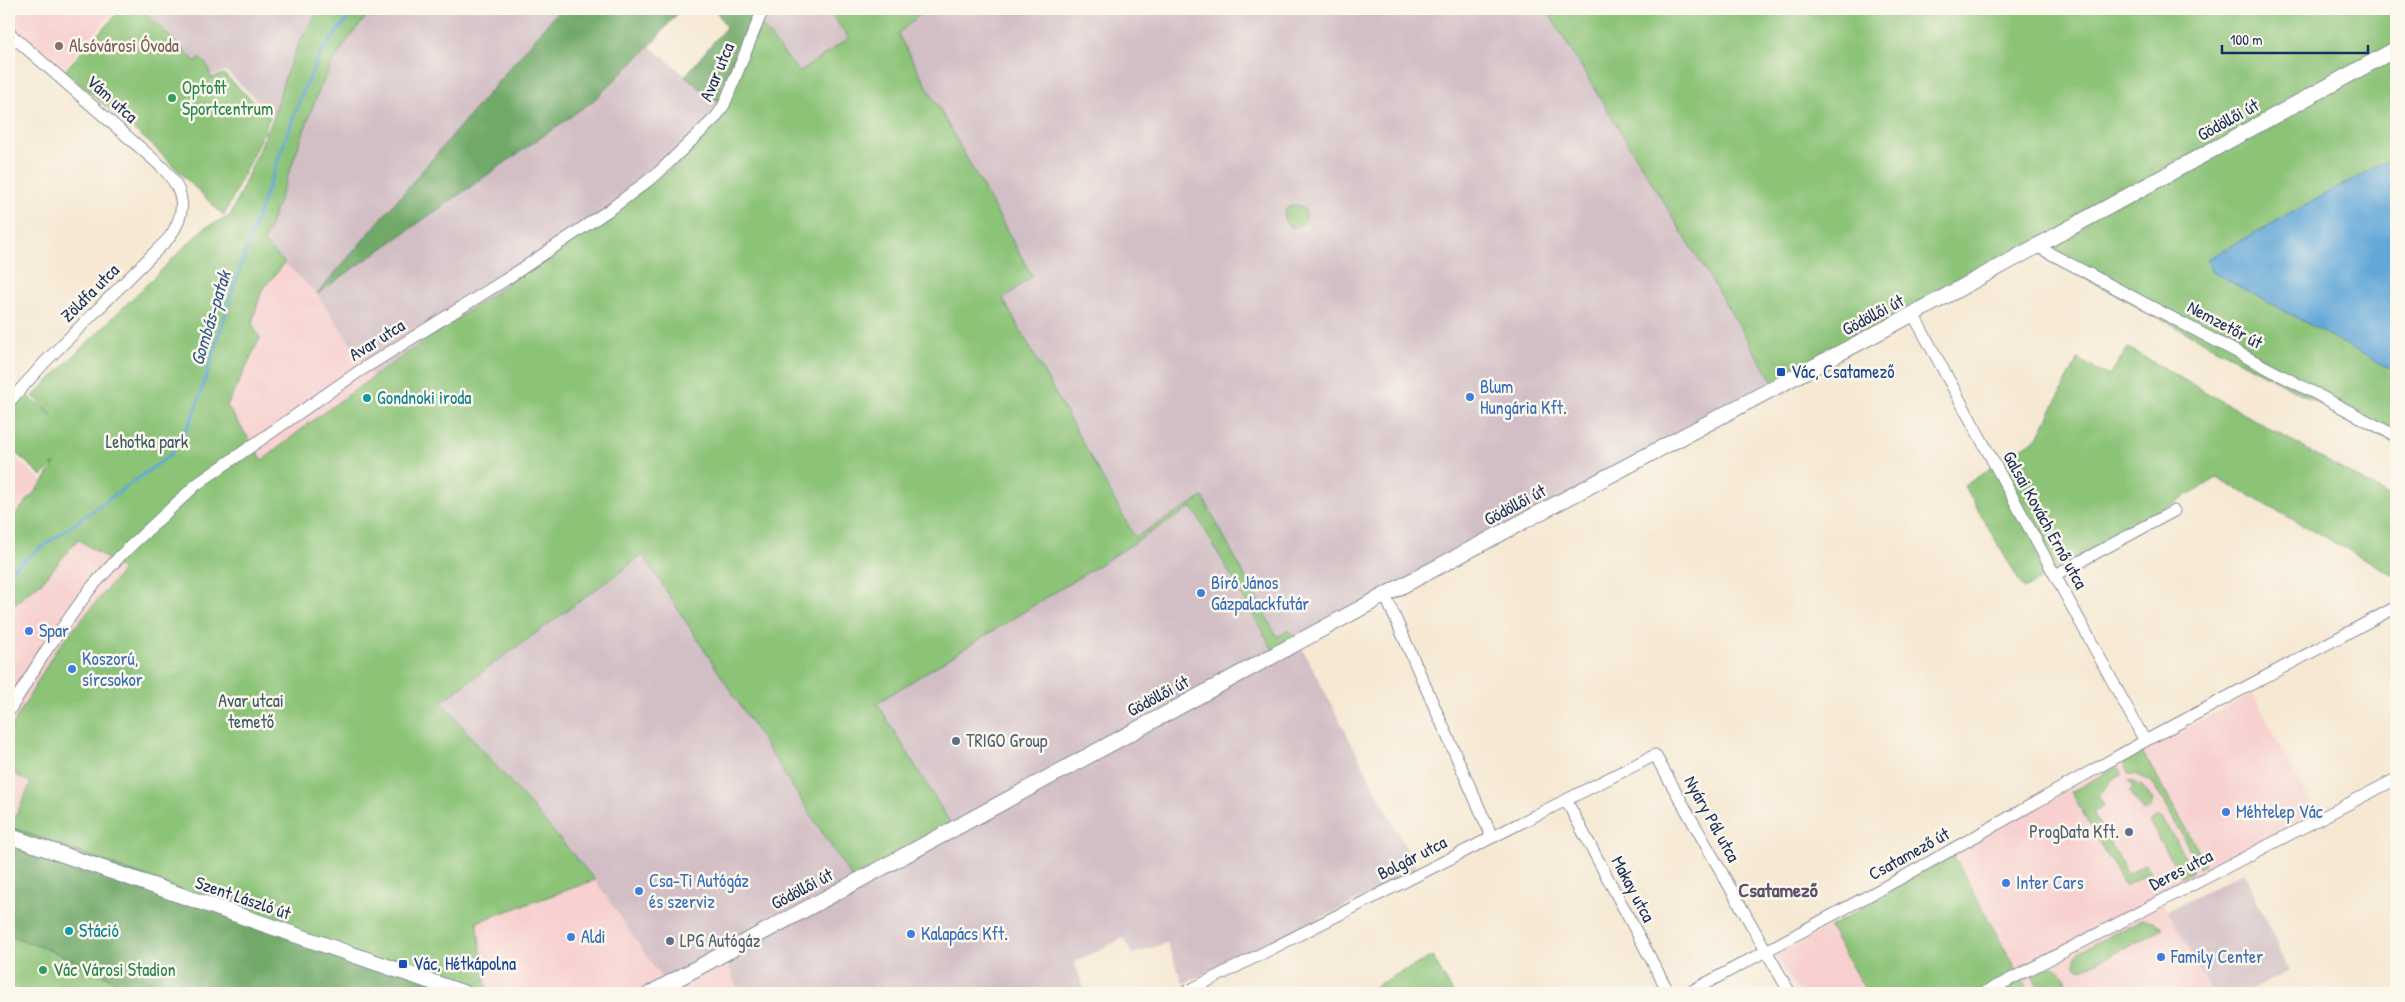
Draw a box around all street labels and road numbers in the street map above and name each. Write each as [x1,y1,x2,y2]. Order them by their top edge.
street label: Avar utca [693,39,740,105]
street label: Vám utca [81,69,143,128]
street label: Gödöllői út [2193,92,2264,147]
street label: Zöldfa utca [55,258,124,327]
street label: Gödöllői út [1837,287,1909,341]
street label: Nemzetőr út [2183,294,2268,355]
street label: Avar utca [344,313,409,366]
street label: Galsai Kovách Ernő utca [1997,446,2094,593]
street label: Gödöllői út [1479,477,1551,531]
street label: Gödöllői út [1122,668,1194,722]
street label: Nyáry Pál utca [1678,771,1746,866]
street label: Csatamező út [1864,821,1954,886]
street label: Bolgár utca [1373,829,1451,886]
street label: Deres utca [2145,843,2217,896]
street label: Makay utca [1606,851,1661,926]
street label: Gödöllői út [766,861,838,915]
street label: Szent László út [192,870,295,926]

